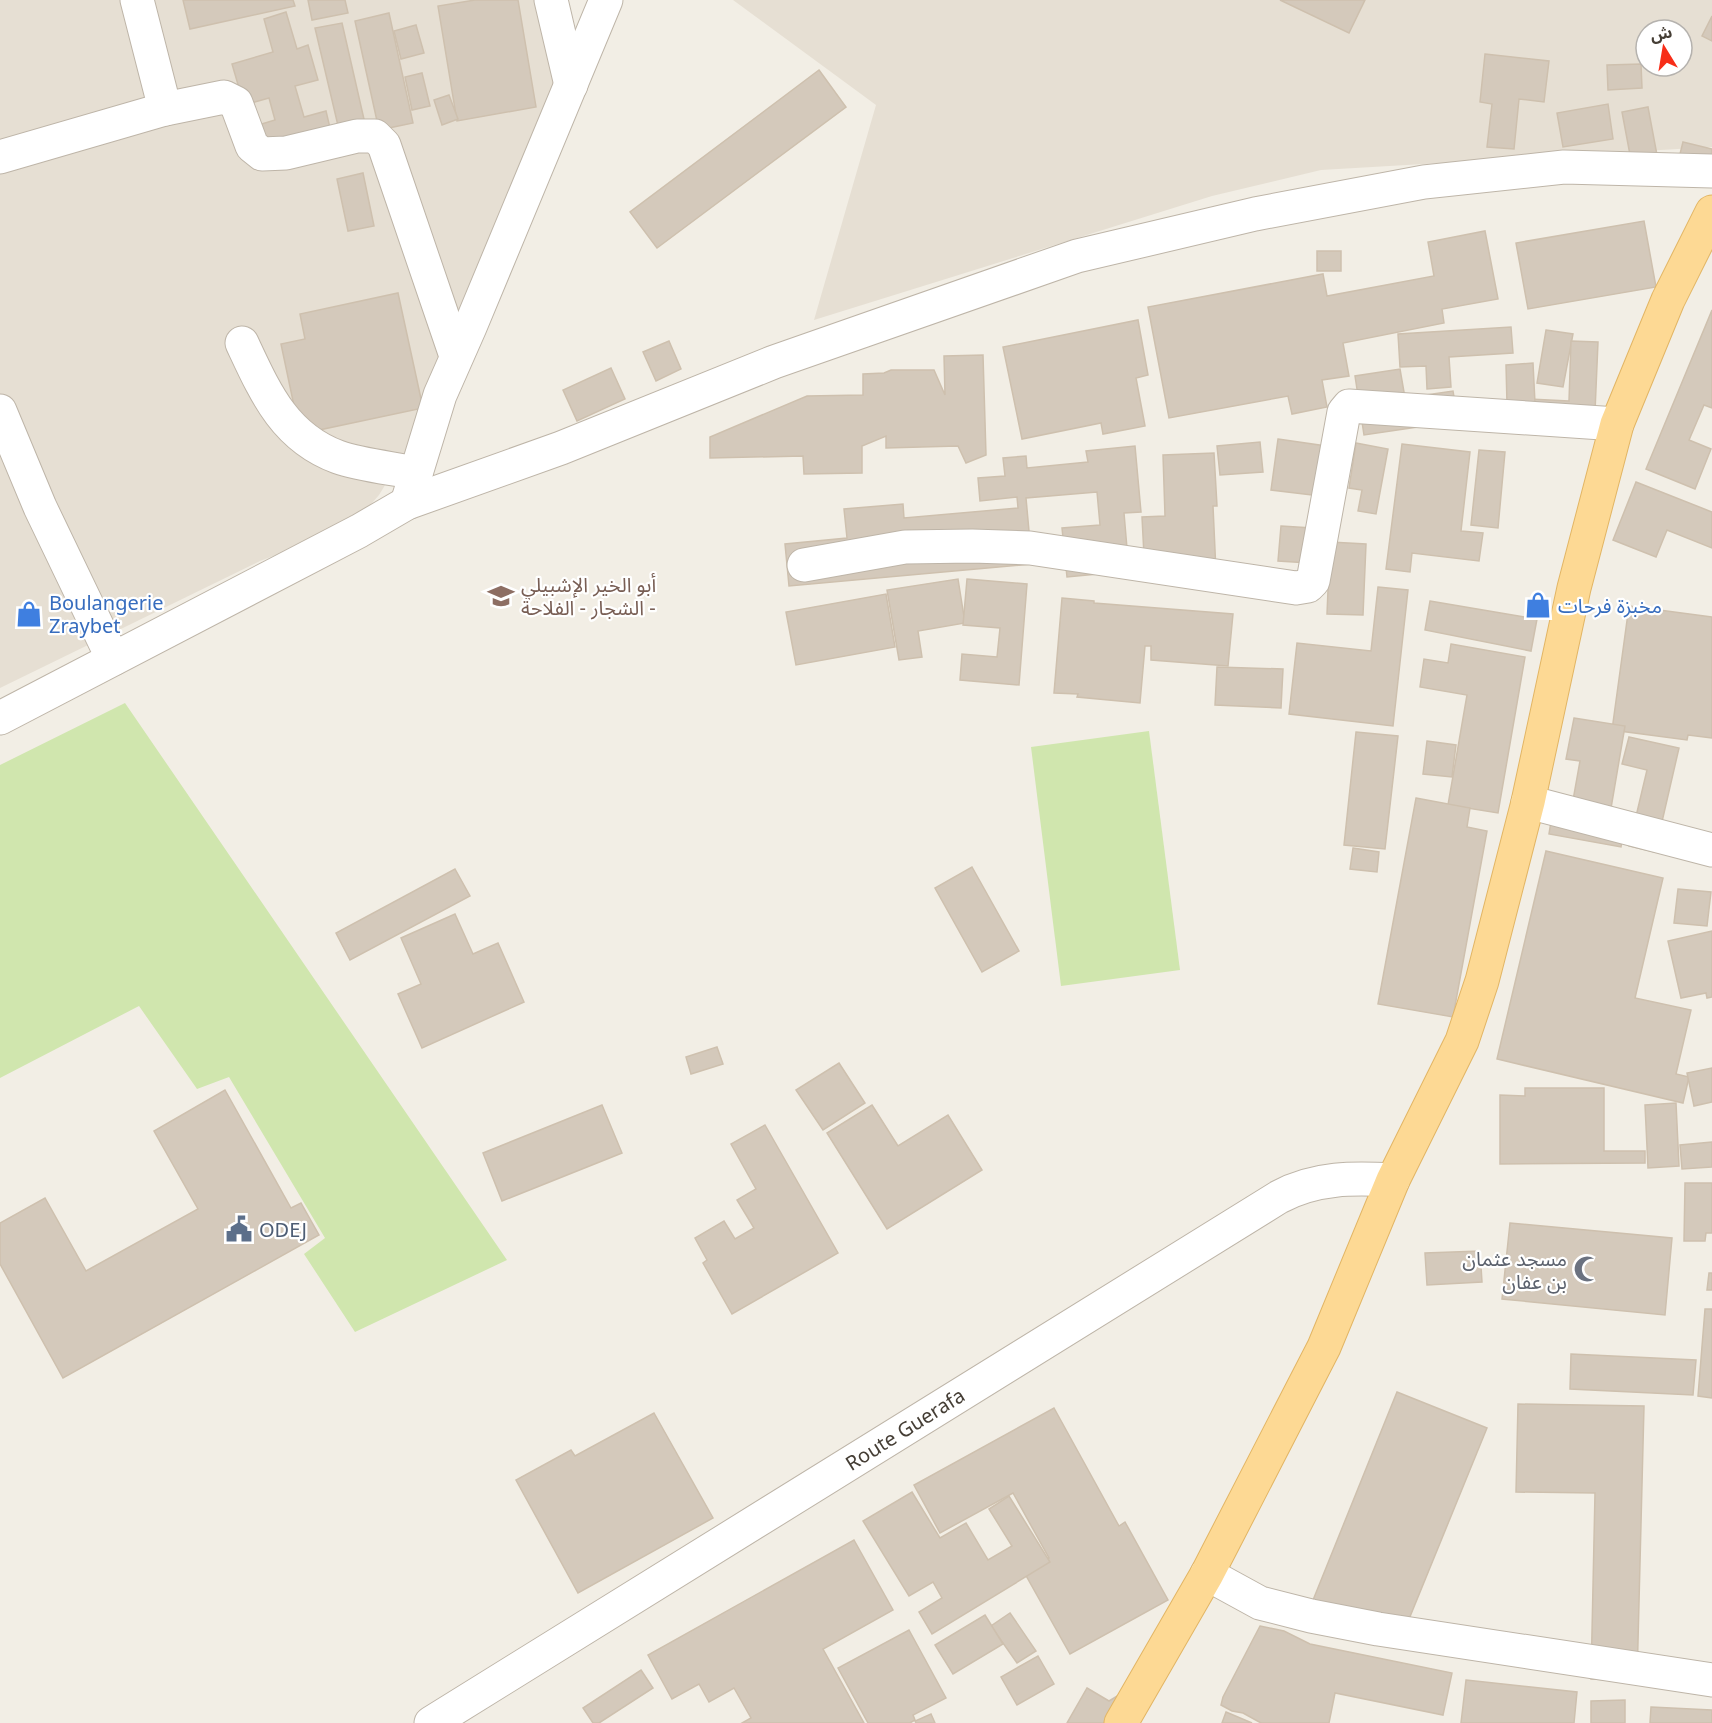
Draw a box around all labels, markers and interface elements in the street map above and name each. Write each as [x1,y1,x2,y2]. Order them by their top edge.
north arrow [1634,18,1694,78]
text: ش [1648,20,1674,46]
place label: أبو الخير الإشبيلي الشجار - الفلاحة - [521,571,656,621]
school or university icon: أبو الخير الإشبيلي الشجار - الفلاحة - [486,581,516,611]
place label: Boulangerie Zraybet [49,589,163,639]
shop icon: مخبزة فرحات [1523,590,1553,620]
place label: مخبزة فرحات [1558,592,1662,619]
shop icon: Boulangerie Zraybet [14,599,44,629]
public building icon: ODEJ [224,1214,254,1244]
place label: ODEJ [259,1216,307,1243]
place label: مسجد عثمان بن عفان [1462,1245,1567,1295]
mosque icon: مسجد عثمان بن عفان [1572,1254,1602,1284]
street label: Route Guerafa [840,1382,970,1476]

